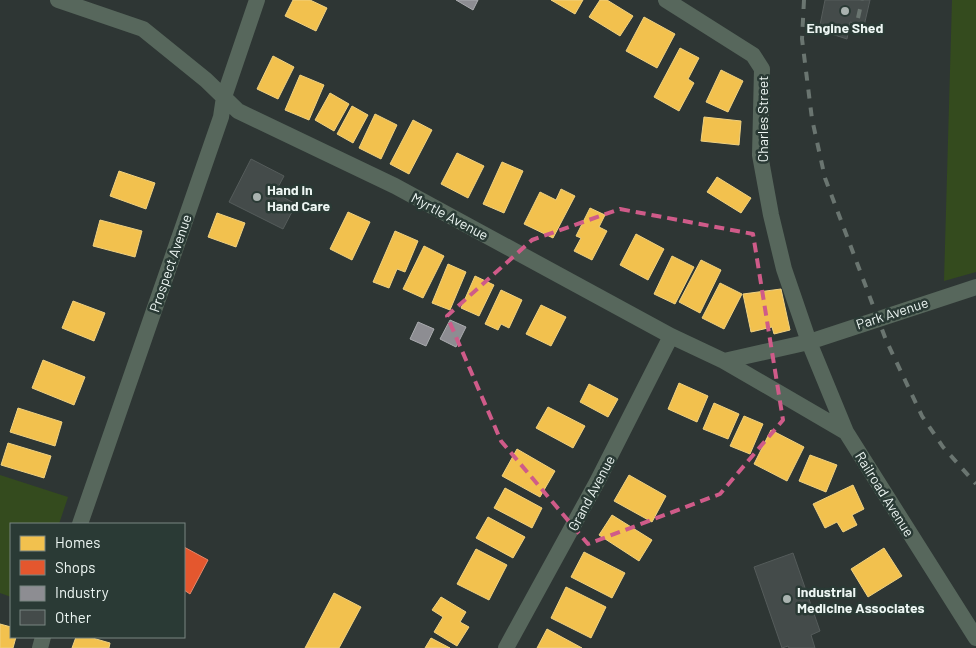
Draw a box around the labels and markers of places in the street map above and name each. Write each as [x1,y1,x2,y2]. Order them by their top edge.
marker: Engine Shed [839,5,851,17]
place label: Engine Shed [807,19,883,36]
place label: Hand in Hand Care [267,181,331,214]
marker: Hand in Hand Care [251,191,263,203]
place label: Industrial Medicine Associates [797,583,925,616]
marker: Industrial Medicine Associates [781,593,793,605]

